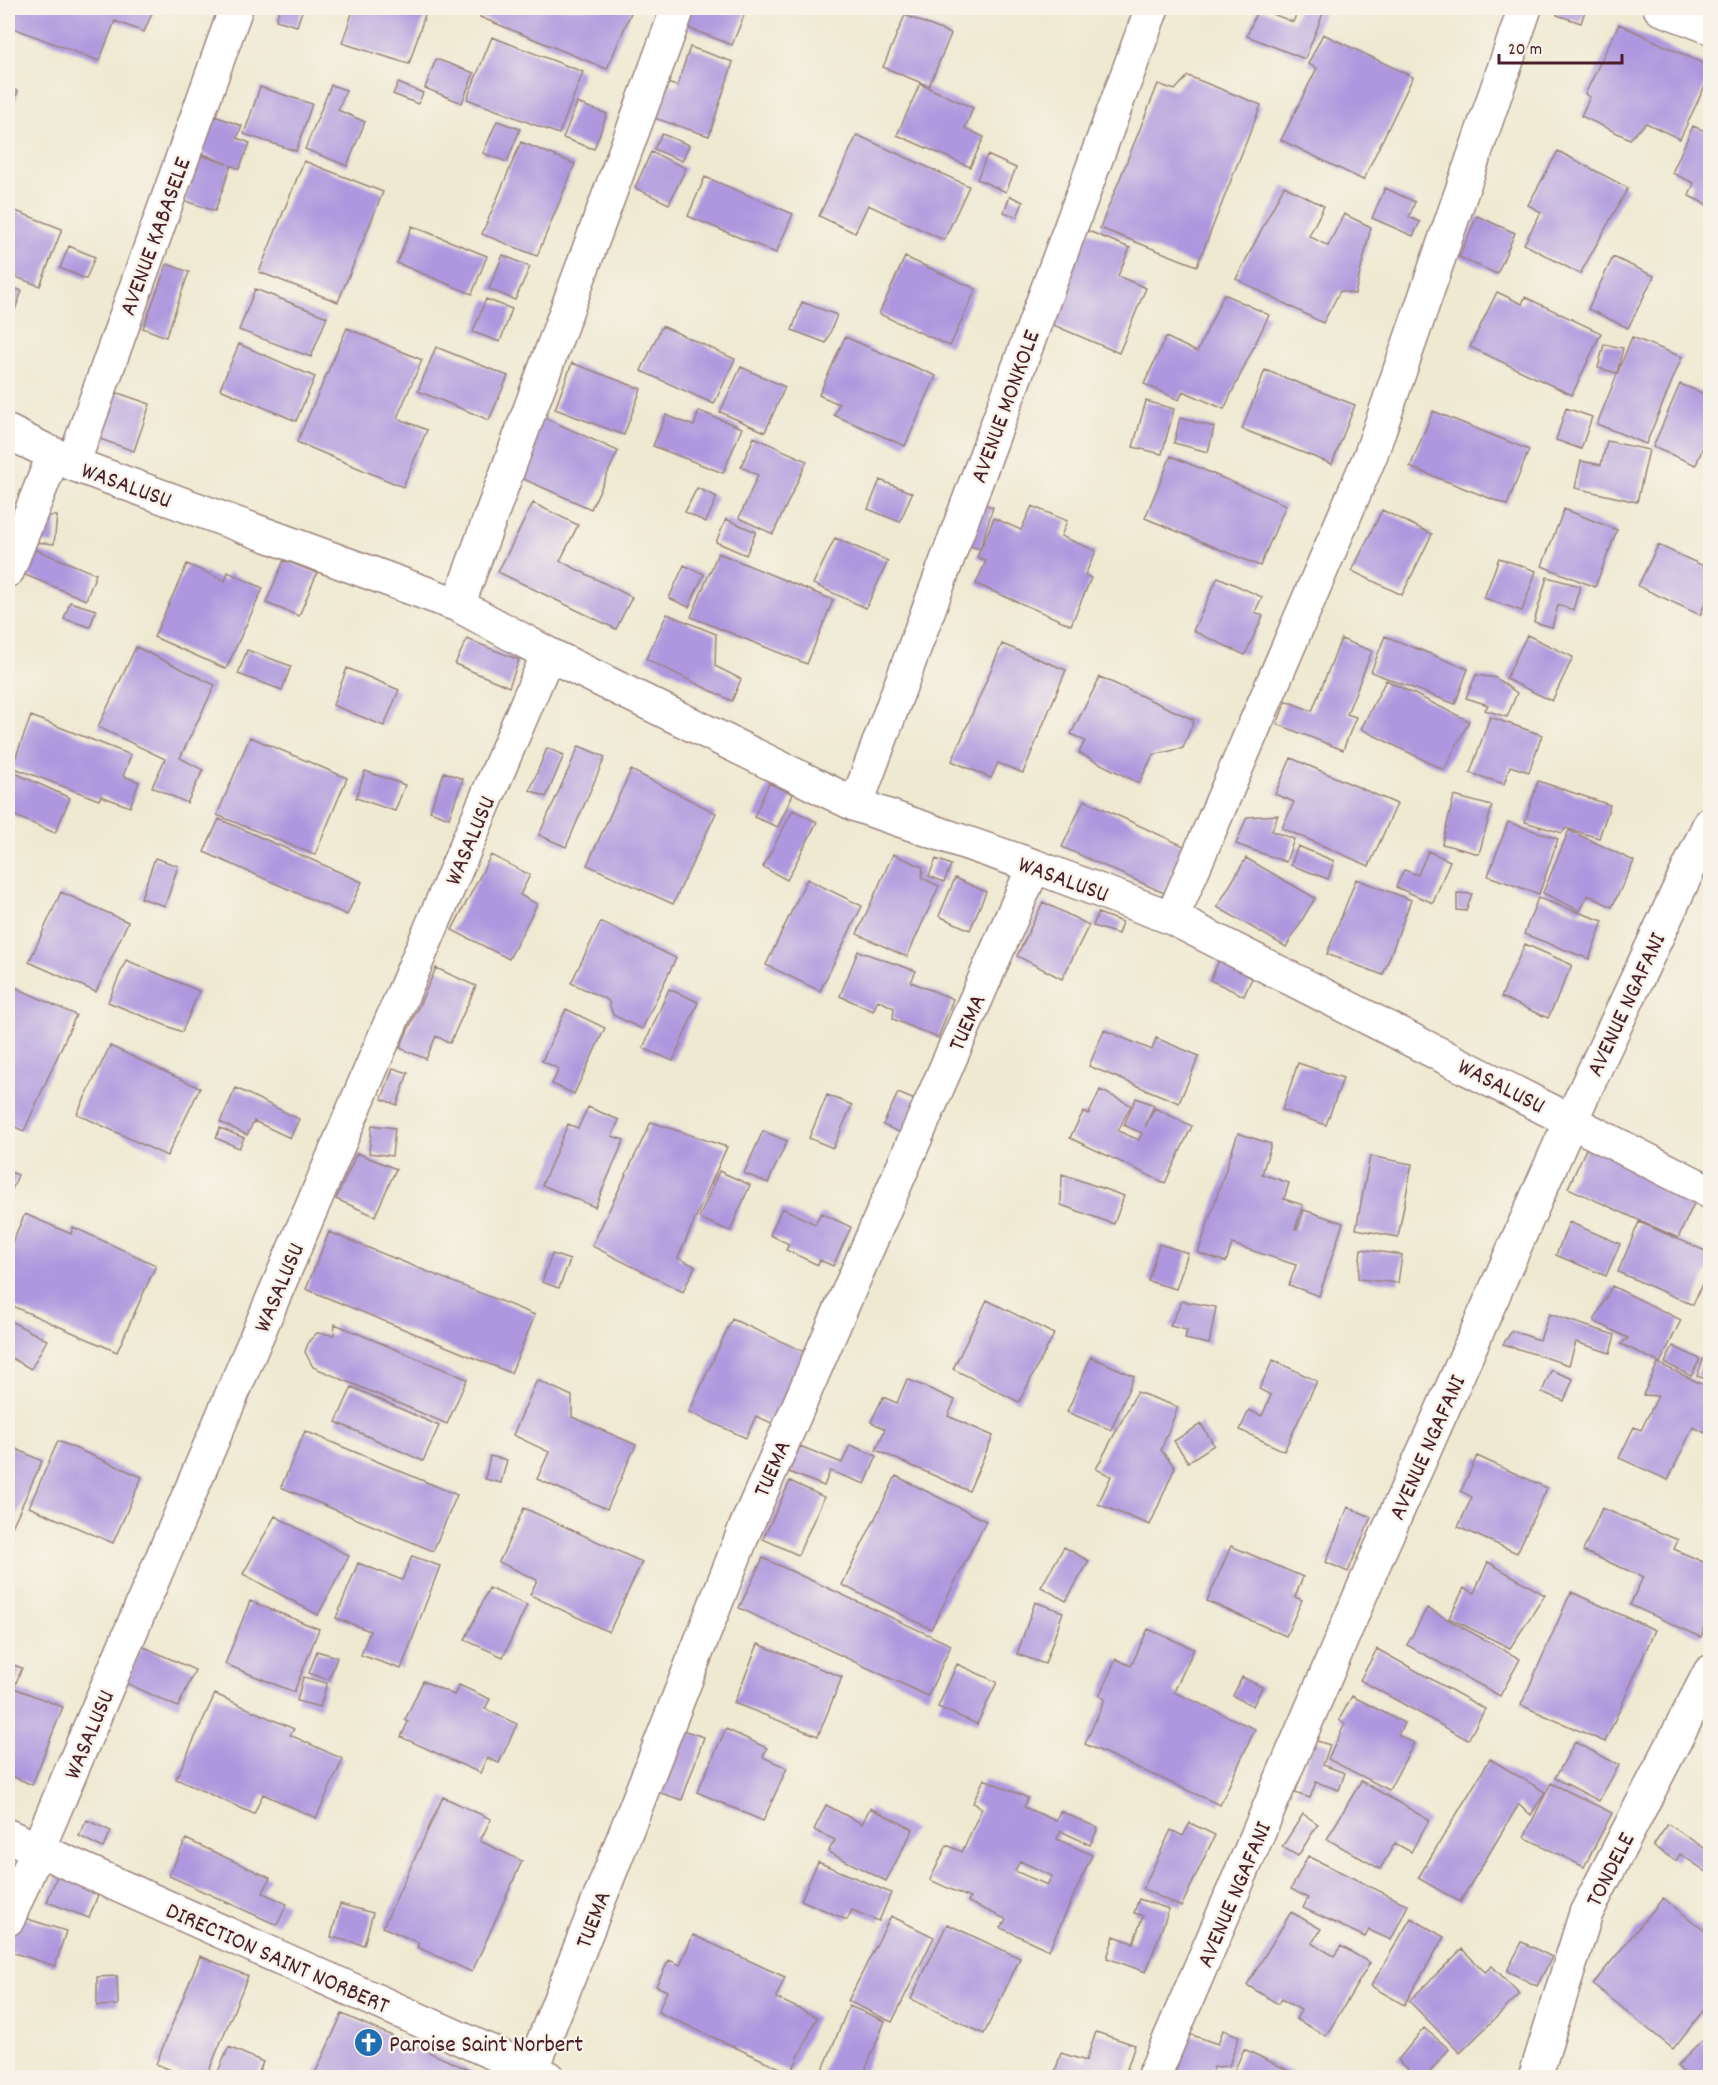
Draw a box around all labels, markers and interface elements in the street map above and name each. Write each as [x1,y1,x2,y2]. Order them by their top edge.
scale bar [1499,27,1622,65]
text: 20 m [1508,38,1542,63]
street label: AVENUE KABASELE [112,153,201,321]
street label: AVENUE MONKOLE [963,326,1050,488]
street label: WASALUSU [76,455,176,519]
street label: WASALUSU [438,791,506,891]
street label: WASALUSU [1013,849,1113,913]
street label: AVENUE NGAFANI [1579,927,1676,1083]
street label: TUEMA [941,989,996,1057]
street label: WASALUSU [1451,1051,1550,1124]
street label: WASALUSU [247,1238,315,1338]
street label: AVENUE NGAFANI [1382,1370,1476,1526]
street label: TUEMA [746,1435,801,1503]
street label: WASALUSU [57,1685,125,1785]
street label: AVENUE NGAFANI [1190,1816,1282,1973]
street label: TONDELE [1579,1827,1645,1913]
street label: TUEMA [568,1886,621,1954]
street label: DIRECTION SAINT NORBERT [160,1895,394,2025]
church icon: Paroise Saint Norbert [352,2027,384,2059]
place label: Paroise Saint Norbert [389,2029,583,2063]

